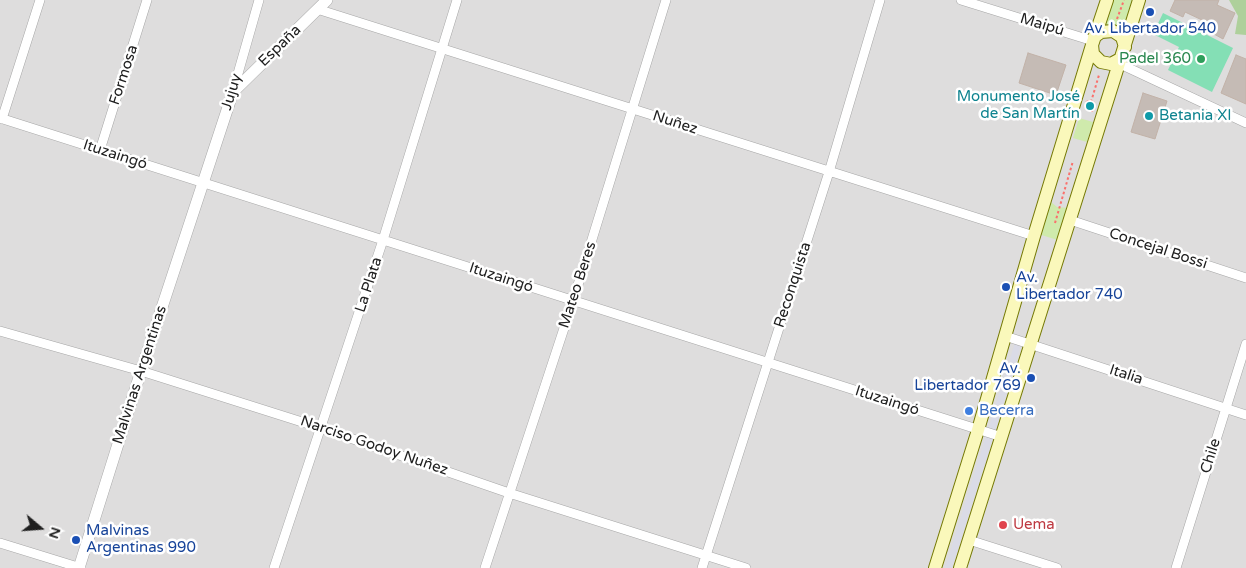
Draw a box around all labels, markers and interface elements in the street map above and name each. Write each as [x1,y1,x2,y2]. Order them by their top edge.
marker: Av. Libertador 540 [1144,6,1156,18]
street label: Maipú [1018,10,1066,40]
place label: Av. Libertador 540 [1084,20,1216,38]
street label: España [255,21,305,71]
street label: Formosa [106,43,142,107]
place label: Padel 360 [1119,50,1191,68]
marker: Padel 360 [1195,53,1207,65]
street label: Jujuy [218,72,246,112]
place label: Monumento José de San Martín [957,88,1080,123]
marker: Monumento José de San Martín [1084,100,1096,112]
street label: Nuñez [650,107,700,139]
place label: Betania XI [1159,107,1232,125]
marker: Betania XI [1143,110,1155,122]
street label: Ituzaingó [81,136,149,174]
street label: Concejal Bossi [1107,225,1209,273]
street label: Mateo Beres [556,239,600,331]
street label: Reconquista [771,240,815,330]
street label: La Plata [352,255,386,315]
street label: Ituzaingó [467,259,535,297]
place label: Av. Libertador 740 [1016,269,1123,304]
marker: Av. Libertador 740 [1000,281,1012,293]
street label: Malvinas Argentinas [109,303,171,447]
place label: Av. Libertador 769 [914,360,1021,395]
street label: Italia [1107,361,1145,389]
marker: Av. Libertador 769 [1025,372,1037,384]
street label: Ituzaingó [853,382,921,420]
place label: Becerra [979,402,1034,420]
marker: Becerra [963,405,975,417]
street label: Narciso Godoy Nuñez [298,412,450,480]
street label: Chile [1197,436,1225,476]
north arrow [15,503,65,553]
place label: Uema [1013,516,1055,534]
marker: Uema [997,519,1009,531]
place label: Malvinas Argentinas 990 [86,522,196,557]
text: N [45,525,65,541]
marker: Malvinas Argentinas 990 [70,534,82,546]

